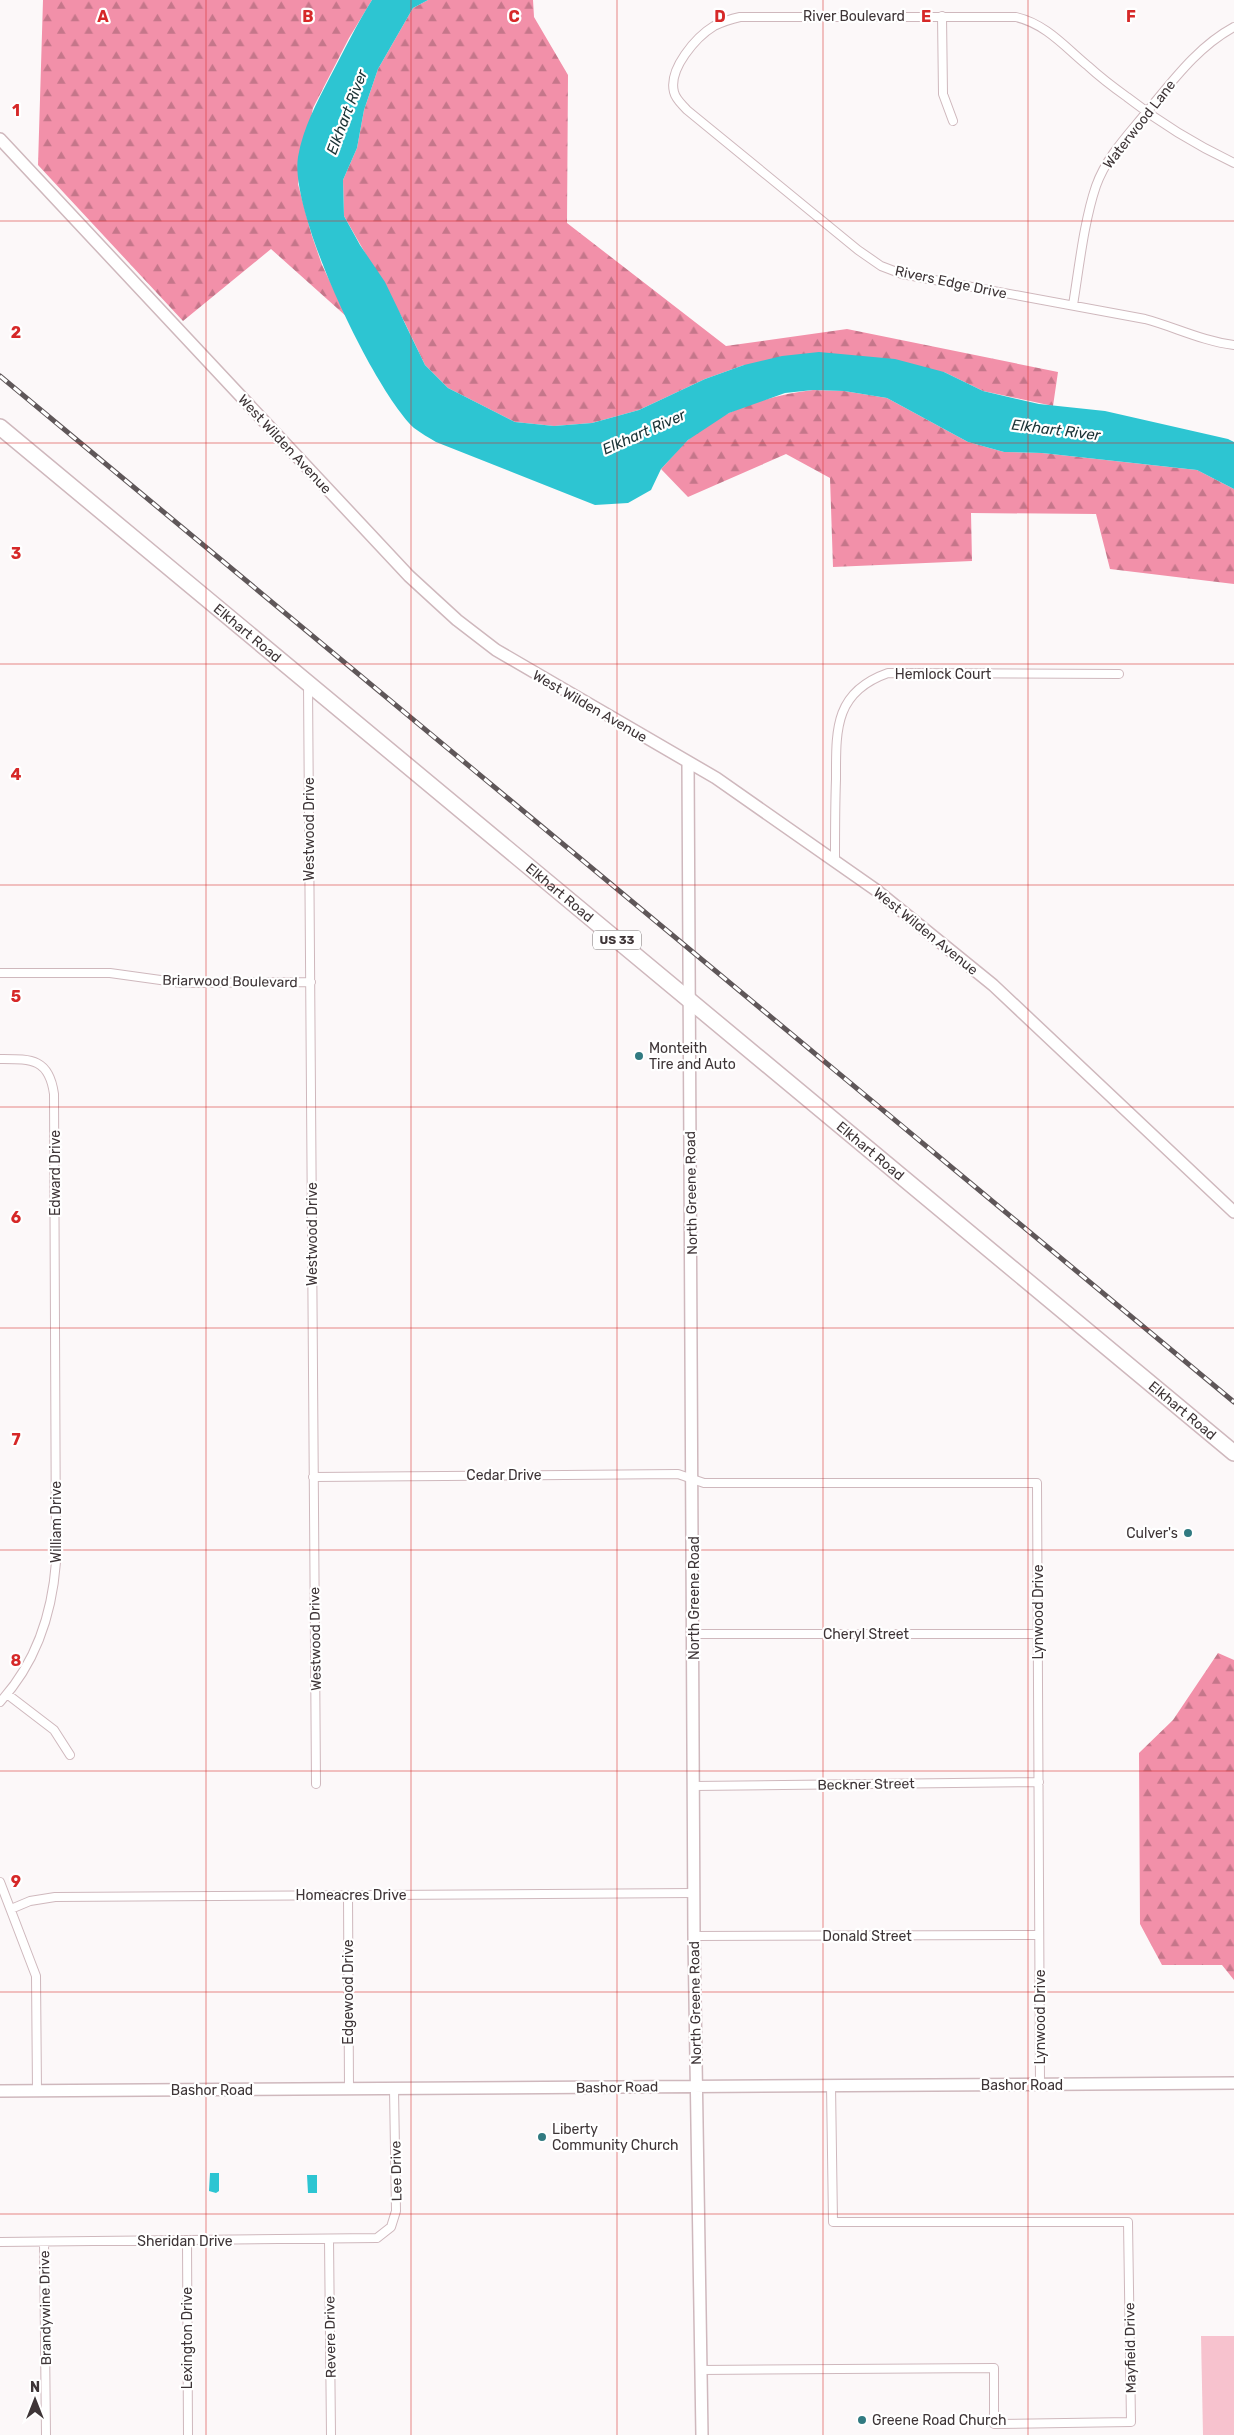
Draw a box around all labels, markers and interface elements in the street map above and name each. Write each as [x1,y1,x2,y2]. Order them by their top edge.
text: A [97,7,109,26]
text: B [302,7,314,26]
text: C [508,7,520,26]
text: D [714,7,726,26]
text: E [921,7,931,26]
text: F [1126,7,1136,26]
street label: River Boulevard [803,8,905,25]
water label: Elkhart River [323,66,372,157]
street label: Waterwood Lane [1099,76,1179,172]
text: 1 [12,101,20,120]
street label: Rivers Edge Drive [893,262,1008,303]
text: 2 [11,323,21,342]
street label: West Wilden Avenue [234,391,335,498]
water label: Elkhart River [600,405,690,458]
water label: Elkhart River [1011,416,1103,445]
text: 3 [11,544,21,563]
street label: Elkhart Road [210,600,285,666]
street label: Hemlock Court [895,666,992,683]
street label: West Wilden Avenue [529,667,650,746]
text: 4 [11,765,22,784]
street label: Westwood Drive [301,777,318,881]
street label: Elkhart Road [522,860,597,926]
street label: West Wilden Avenue [870,884,981,979]
road number: US 33 [593,930,641,950]
street label: Briarwood Boulevard [162,972,298,991]
text: 5 [11,987,21,1006]
place label: Monteith Tire and Auto [649,1040,736,1073]
marker: Monteith Tire and Auto [633,1050,645,1062]
street label: Elkhart Road [833,1118,907,1184]
street label: Edward Drive [47,1130,64,1216]
street label: North Greene Road [682,1131,701,1255]
street label: Westwood Drive [304,1182,321,1286]
text: 6 [11,1208,21,1227]
street label: Elkhart Road [1145,1378,1220,1444]
text: 7 [11,1430,21,1449]
street label: Cedar Drive [466,1467,542,1484]
street label: William Drive [48,1481,65,1563]
place label: Culver's [1126,1525,1178,1542]
marker: Culver's [1182,1527,1194,1539]
street label: North Greene Road [686,1536,703,1660]
street label: Lynwood Drive [1030,1564,1047,1660]
street label: Westwood Drive [306,1587,325,1691]
street label: Cheryl Street [823,1626,910,1643]
text: 8 [11,1651,22,1670]
street label: Beckner Street [817,1775,915,1794]
text: 9 [11,1872,21,1891]
street label: Homeacres Drive [295,1887,407,1904]
street label: Donald Street [822,1928,912,1945]
street label: Edgewood Drive [340,1939,357,2045]
street label: North Greene Road [686,1941,705,2065]
street label: Lynwood Drive [1032,1969,1049,2065]
street label: Bashor Road [981,2077,1063,2094]
street label: Bashor Road [576,2078,658,2097]
street label: Bashor Road [171,2082,253,2099]
place label: Liberty Community Church [552,2121,679,2154]
marker: Liberty Community Church [536,2131,548,2143]
street label: Lee Drive [387,2140,406,2201]
street label: Sheridan Drive [137,2233,233,2250]
street label: Brandywine Drive [36,2250,55,2366]
street label: Lexington Drive [179,2287,196,2389]
street label: Revere Drive [321,2296,340,2378]
street label: Mayfield Drive [1121,2302,1140,2394]
north arrow [10,2375,60,2425]
text: N [30,2379,40,2396]
place label: Greene Road Church [872,2412,1006,2429]
marker: Greene Road Church [856,2414,868,2426]

